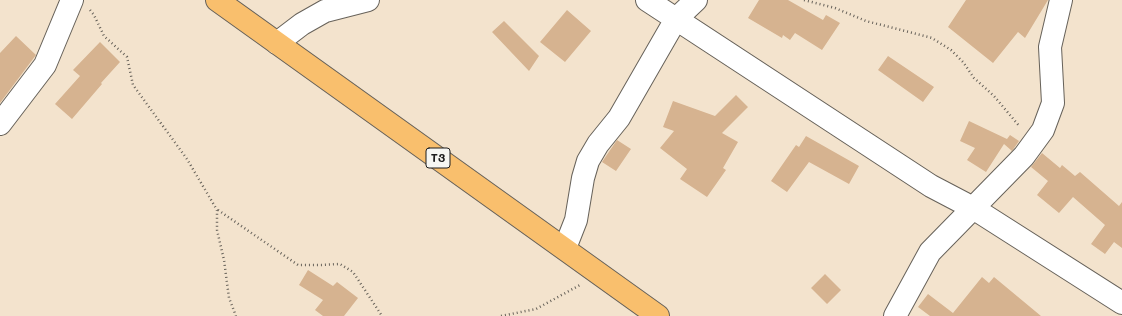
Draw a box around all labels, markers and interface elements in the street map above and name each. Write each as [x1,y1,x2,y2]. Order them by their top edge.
road number: T3 [426,148,450,168]

